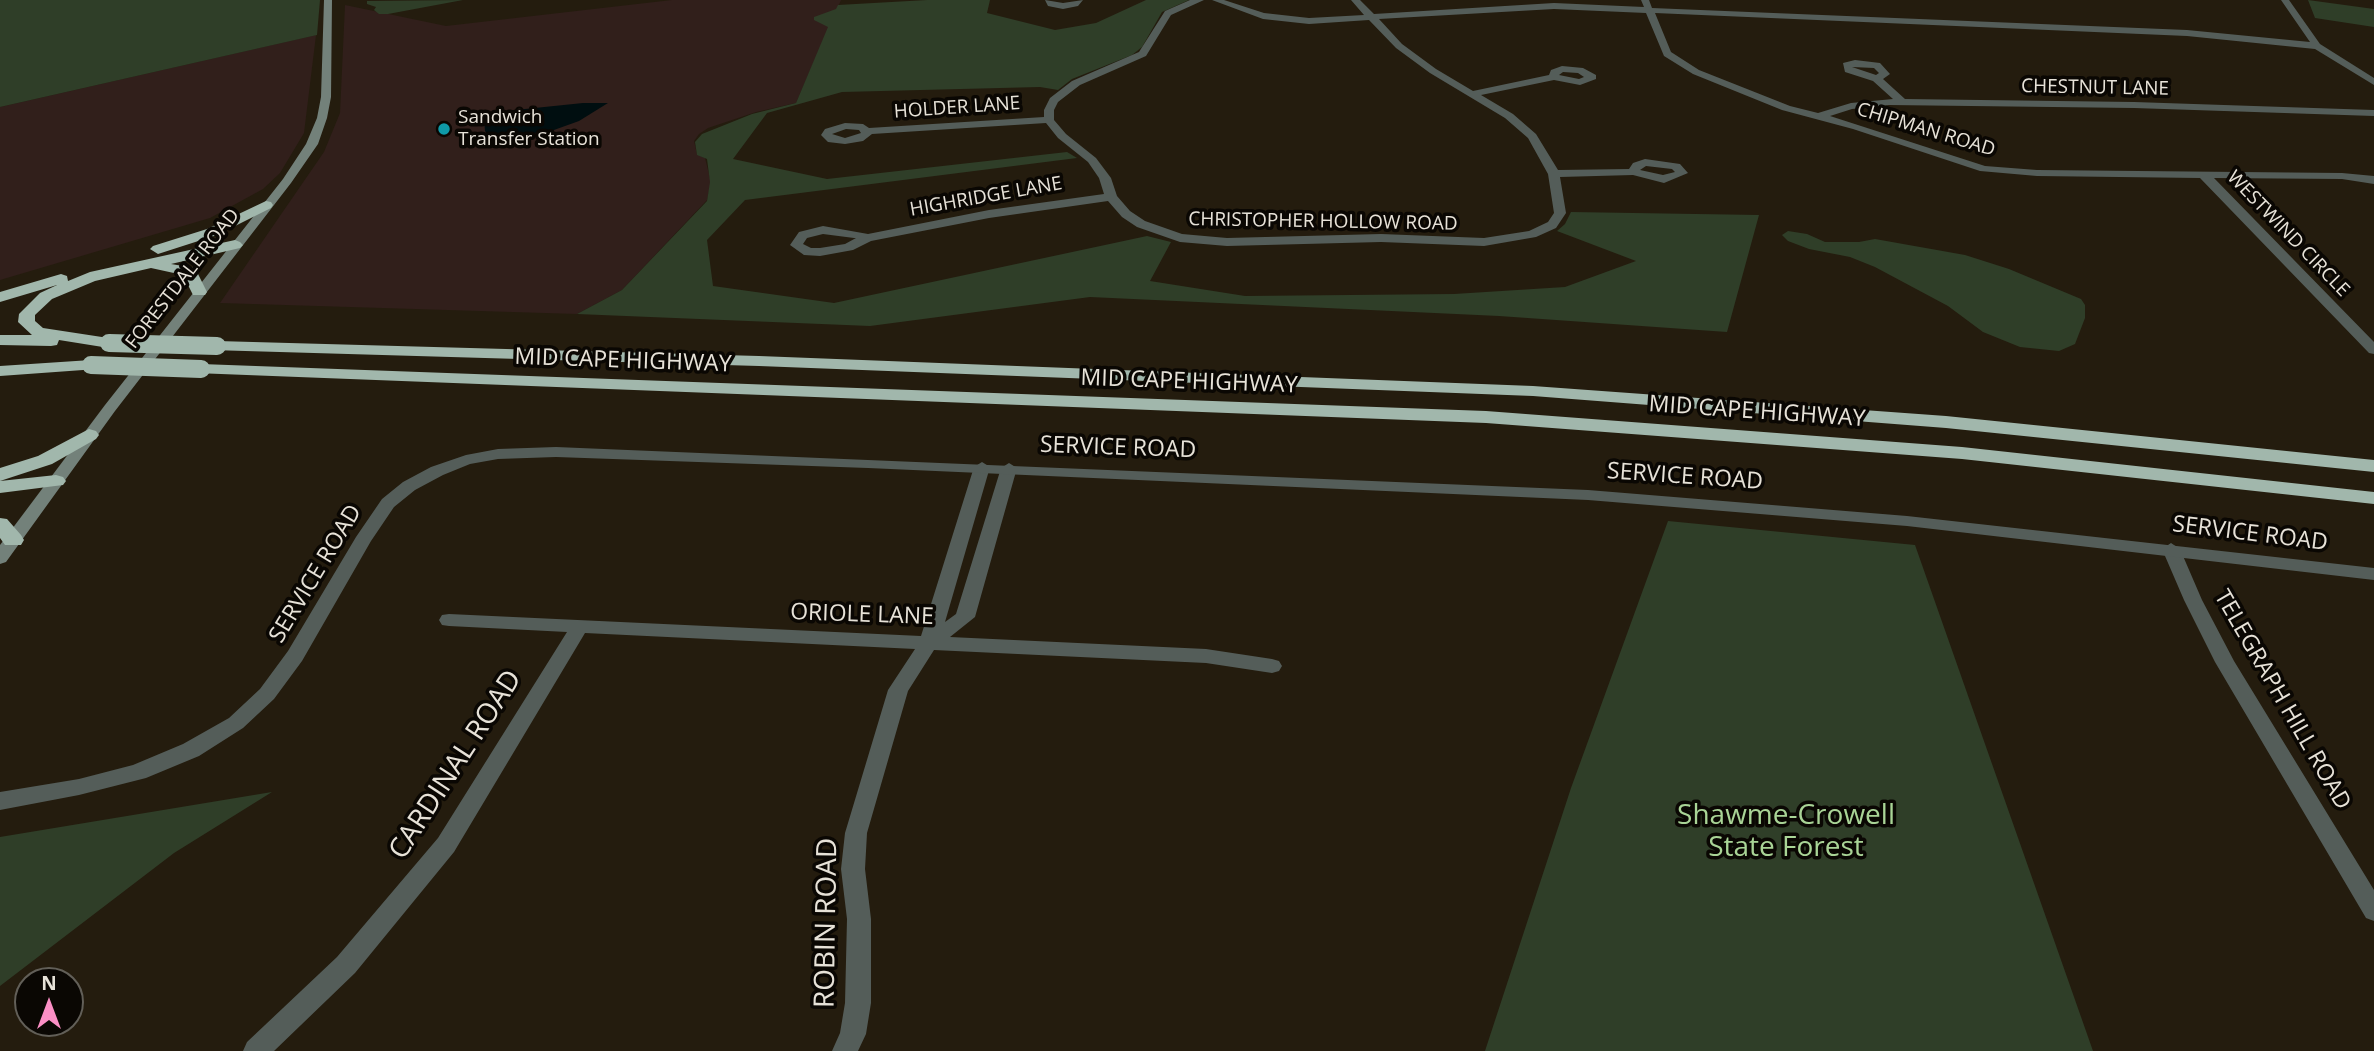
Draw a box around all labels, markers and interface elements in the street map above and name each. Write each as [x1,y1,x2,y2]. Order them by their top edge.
street label: CHESTNUT LANE [2021,75,2169,101]
street label: HOLDER LANE [893,92,1021,124]
street label: CHIPMAN ROAD [1854,98,1998,162]
place label: Sandwich Transfer Station [458,107,600,151]
marker: Sandwich Transfer Station [436,121,452,137]
street label: WESTWIND CIRCLE [2222,166,2354,302]
street label: HIGHRIDGE LANE [908,172,1064,222]
street label: FORESTDALE ROAD [121,205,245,353]
street label: CHRISTOPHER HOLLOW ROAD [1188,208,1458,236]
street label: MID CAPE HIGHWAY [514,343,732,379]
street label: MID CAPE HIGHWAY [1080,364,1298,400]
street label: MID CAPE HIGHWAY [1648,391,1866,433]
street label: SERVICE ROAD [1039,431,1197,465]
street label: SERVICE ROAD [1606,458,1764,496]
street label: SERVICE ROAD [264,500,368,648]
street label: SERVICE ROAD [2171,511,2329,557]
street label: TELEGRAPH HILL ROAD [2208,585,2356,815]
street label: ORIOLE LANE [790,599,934,631]
street label: CARDINAL ROAD [382,664,530,866]
park label: Shawme-Crowell State Forest [1677,799,1895,865]
street label: ROBIN ROAD [809,838,845,1008]
north arrow [14,967,84,1037]
text: N [41,970,57,996]

